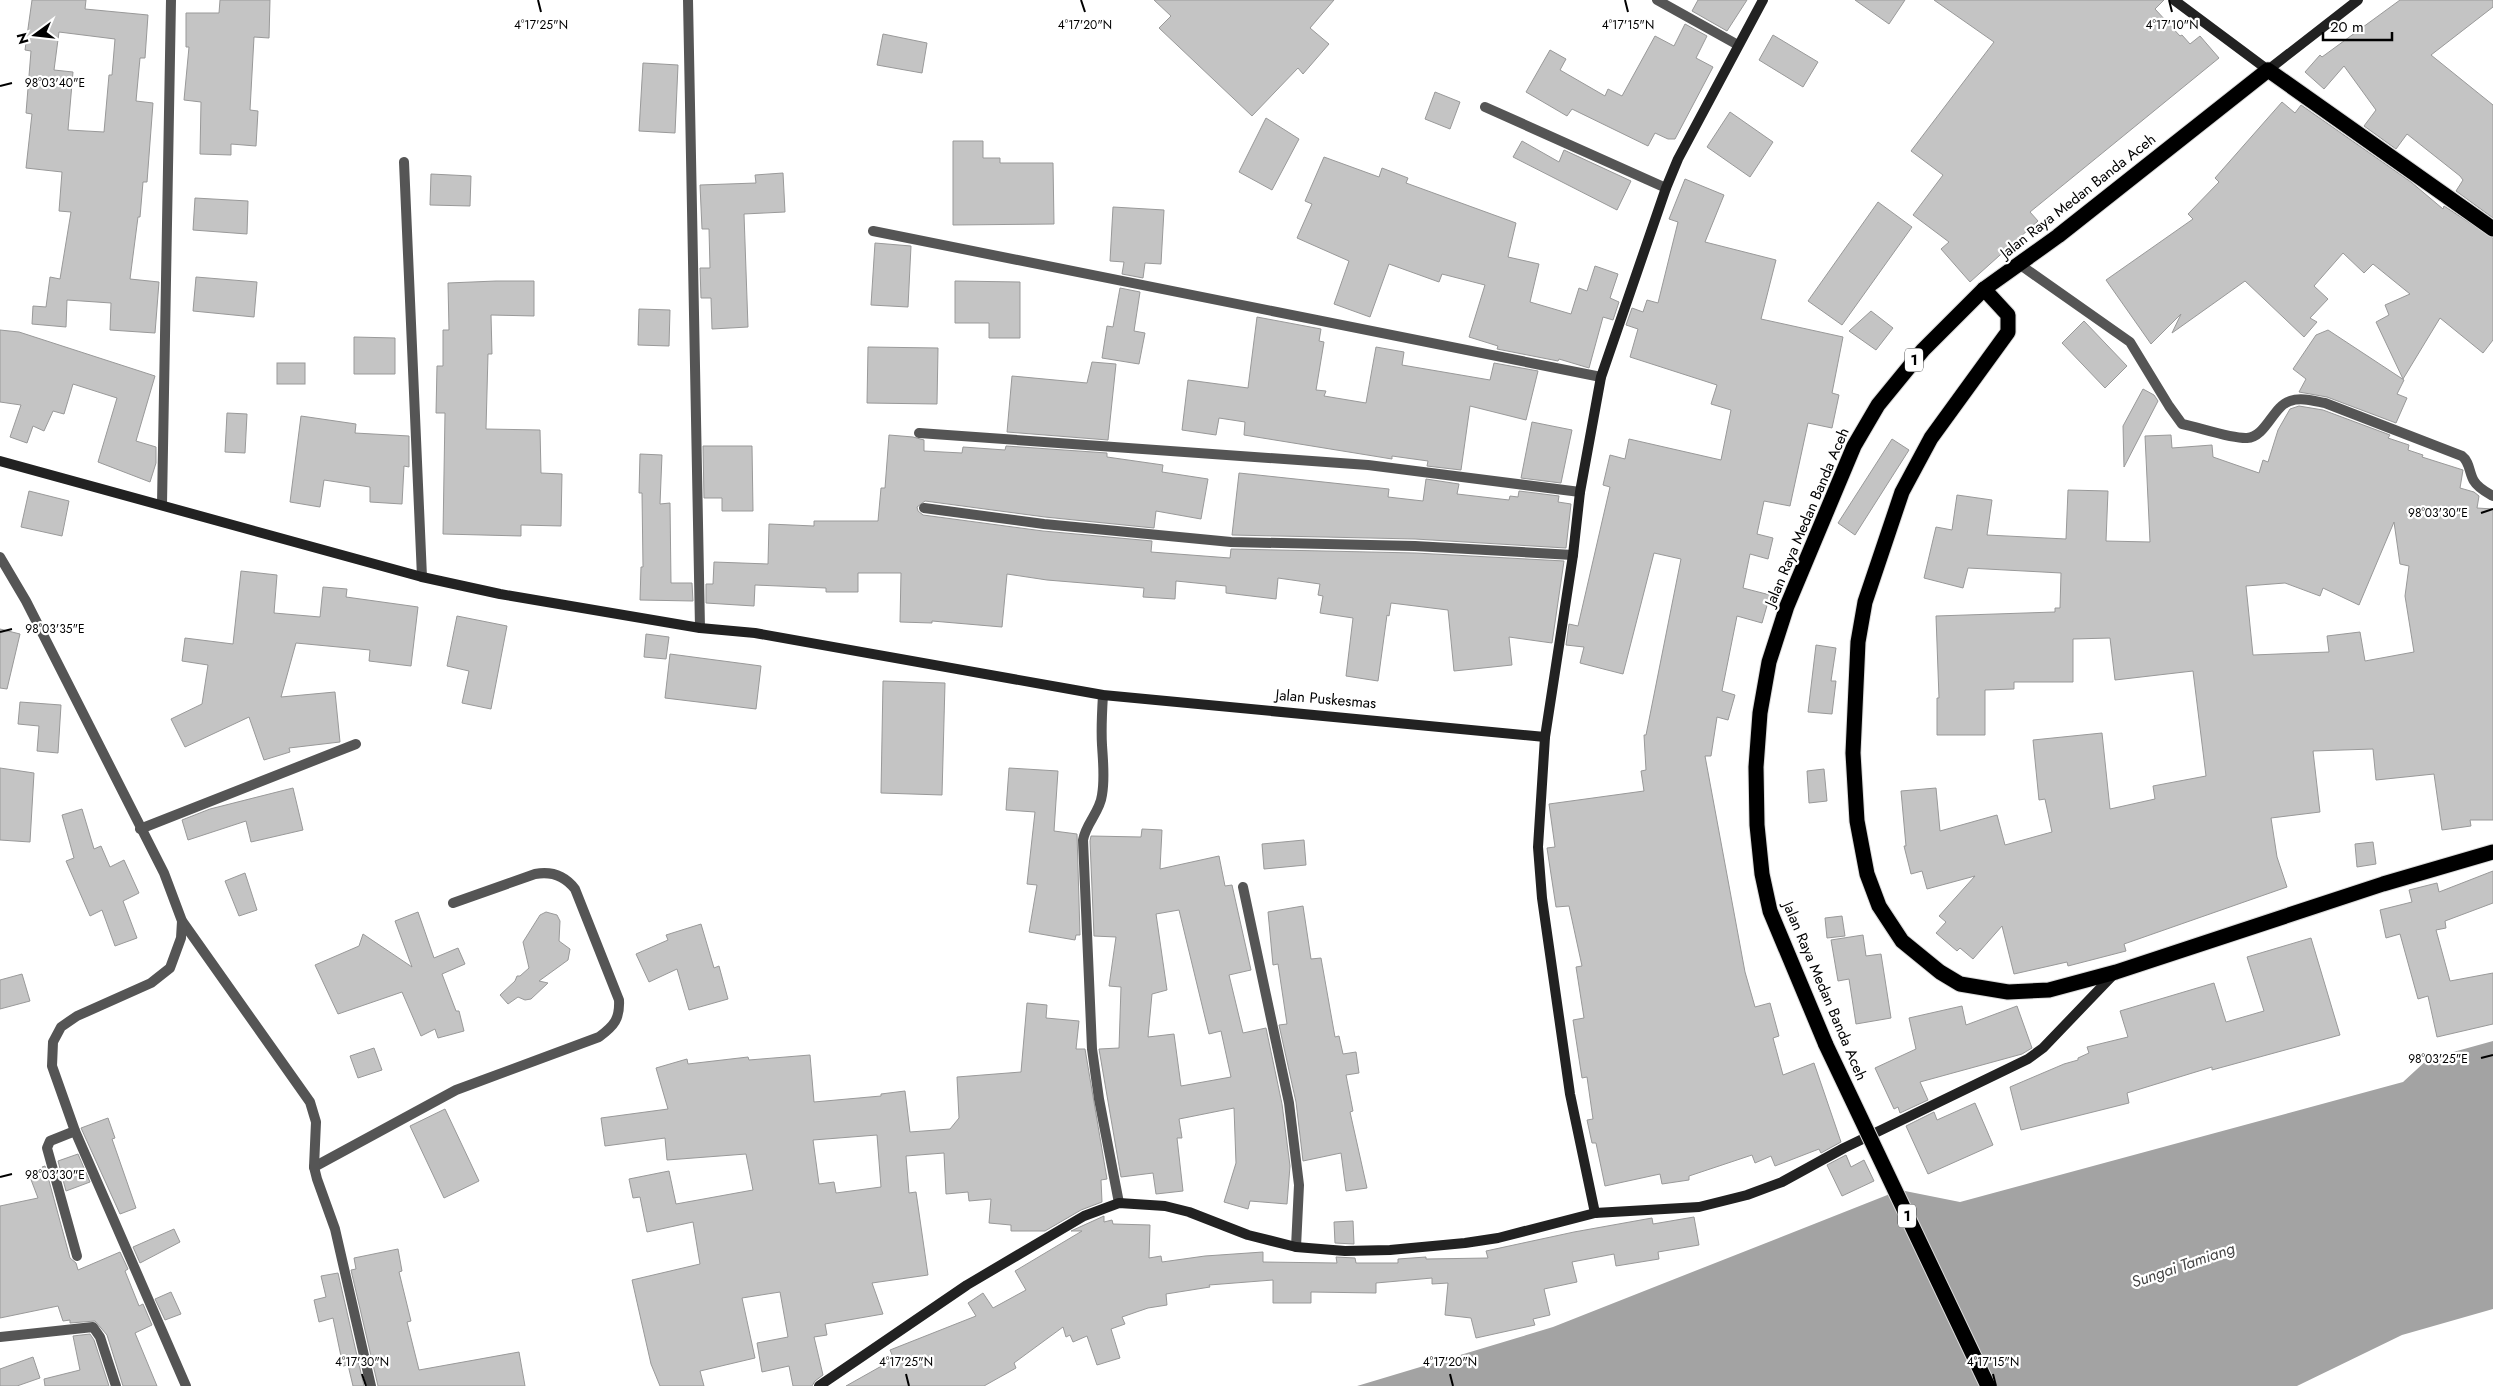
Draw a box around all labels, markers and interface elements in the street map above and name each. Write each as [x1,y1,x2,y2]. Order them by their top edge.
north arrow [10,10,60,60]
scale bar [2323,10,2392,42]
text: 4°17'25"N [514,16,568,34]
text: 4°17'20"N [1058,16,1112,34]
text: 4°17'15"N [1602,16,1654,34]
text: 4°17'10"N [2146,16,2198,34]
text: 20 m [2330,16,2364,38]
text: N [11,30,34,46]
text: 98°03'40"E [25,74,85,92]
street label: Jalan Raya Medan Banda Aceh [1994,128,2160,265]
road number: 1 [1905,348,1923,372]
street label: Jalan Raya Medan Banda Aceh [1759,424,1855,612]
text: 98°03'30"E [2408,504,2468,522]
text: 98°03'35"E [25,620,85,638]
street label: Jalan Puskesmas [1273,683,1377,714]
street label: Jalan Raya Medan Banda Aceh [1777,896,1873,1084]
text: 98°03'25"E [2408,1050,2468,1068]
text: 98°03'30"E [25,1166,85,1184]
road number: 1 [1898,1204,1916,1228]
water label: Sungai Tamiang [2128,1237,2238,1293]
text: 4°17'30"N [335,1353,389,1371]
text: 4°17'25"N [879,1353,933,1371]
text: 4°17'20"N [1423,1353,1477,1371]
text: 4°17'15"N [1967,1353,2019,1371]

